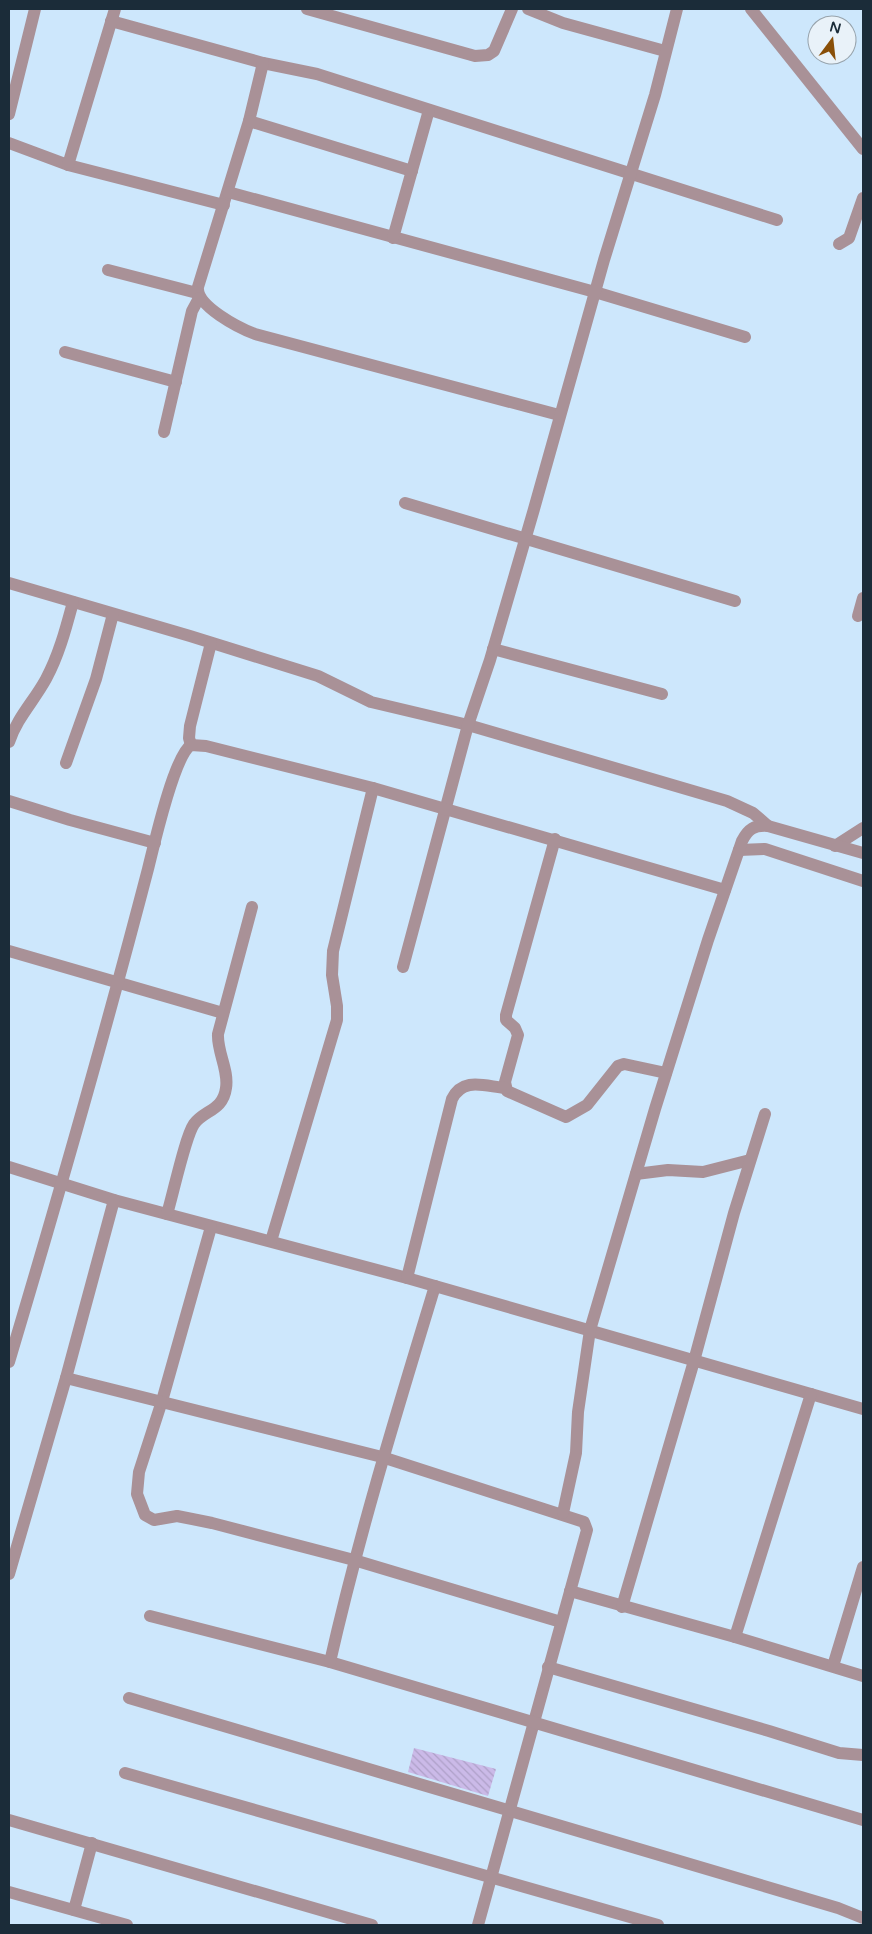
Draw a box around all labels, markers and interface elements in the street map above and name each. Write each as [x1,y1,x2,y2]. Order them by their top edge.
north arrow [807,15,857,65]
text: N [828,18,843,38]

